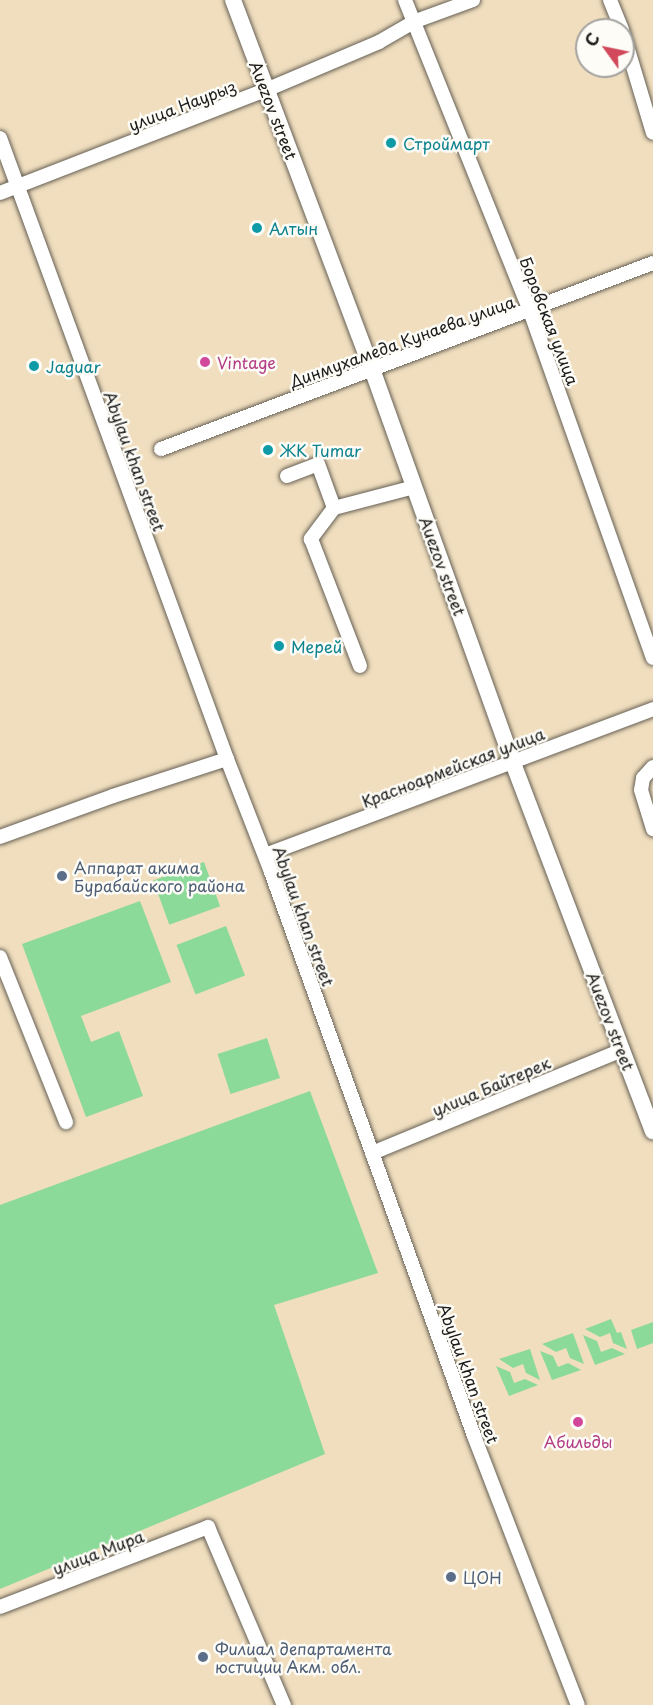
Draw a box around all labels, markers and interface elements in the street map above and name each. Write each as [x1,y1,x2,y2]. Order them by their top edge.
north arrow [575,18,635,78]
text: С [578,28,605,51]
street label: Auezov street [246,58,302,162]
street label: улица Наурыз [126,76,238,134]
place label: Строймарт [403,133,490,153]
marker: Строймарт [384,136,398,150]
place label: Алтын [269,218,318,238]
marker: Алтын [250,221,264,235]
street label: Боровская улица [517,254,583,388]
street label: Динмухамеда Кунаева улица [286,291,518,391]
place label: Vintage [217,352,276,372]
marker: Vintage [198,355,212,369]
place label: Jaguar [46,356,101,376]
marker: Jaguar [27,359,41,373]
street label: Abylau khan street [101,388,169,534]
place label: ЖК Tumar [280,440,362,460]
marker: ЖК Tumar [261,443,275,457]
street label: Auezov street [416,514,470,618]
place label: Мерей [291,636,342,656]
marker: Мерей [272,639,286,653]
street label: Красноармейская улица [359,723,547,811]
street label: Abylau khan street [270,843,338,989]
place label: Аппарат акима Бурабайского района [74,857,245,895]
marker: Аппарат акима Бурабайского района [55,869,69,883]
street label: Auezov street [583,969,639,1073]
street label: улица Байтерек [429,1052,553,1120]
street label: Abylau khan street [435,1300,503,1446]
marker: Абильды [571,1415,585,1429]
place label: Абильды [544,1431,612,1451]
street label: улица Мира [49,1526,147,1578]
place label: ЦОН [463,1567,502,1587]
marker: ЦОН [444,1570,458,1584]
place label: Филиал департамента юстиции Акм. обл. [215,1638,392,1676]
marker: Филиал департамента юстиции Акм. обл. [196,1650,210,1664]

